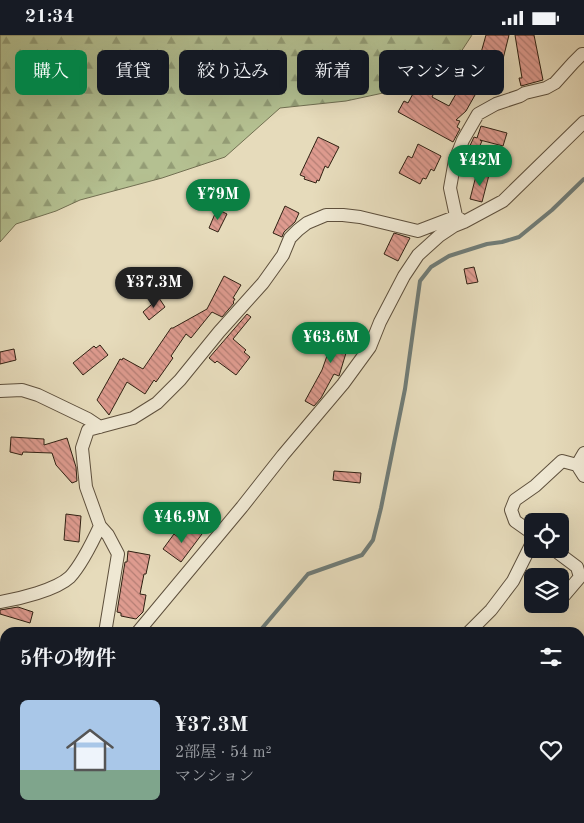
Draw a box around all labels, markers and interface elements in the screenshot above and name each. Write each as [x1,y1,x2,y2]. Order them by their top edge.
text: 21:34 [25,8,74,27]
chip: 購入 [15,50,87,95]
chip: 賃貸 [97,50,169,95]
chip: 絞り込み [179,50,287,95]
chip: 新着 [297,50,369,95]
chip: マンション [379,50,504,95]
pin: ¥42M [450,145,510,187]
text: ¥42M [459,153,501,169]
pin: ¥79M [188,179,248,221]
text: ¥79M [197,187,239,203]
pin: ¥37.3M [113,267,195,309]
text: ¥37.3M [126,275,182,291]
pin: ¥63.6M [290,321,372,364]
text: ¥63.6M [303,330,359,346]
pin: ¥46.9M [141,501,223,544]
text: ¥46.9M [154,510,210,526]
map controls [524,513,569,613]
button: locate [524,513,569,558]
button: layers [524,568,569,613]
icon: filters [537,643,565,671]
text: 5件の物件 [20,649,116,670]
text: ¥37.3M [175,715,248,736]
icon: home [60,720,120,780]
icon: heart [537,736,565,764]
text: 2部屋 · 54 m² [175,745,272,761]
text: マンション [175,769,254,785]

